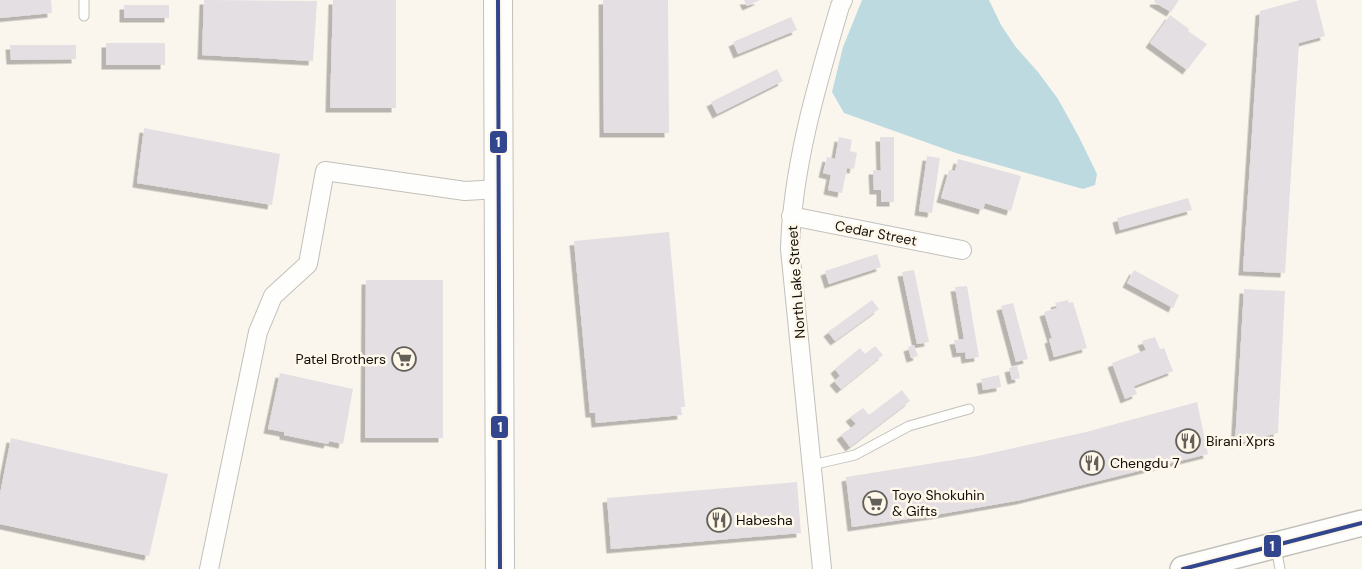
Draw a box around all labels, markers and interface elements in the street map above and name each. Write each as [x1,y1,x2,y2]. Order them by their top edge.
line badge: 1 [489,130,508,154]
text: 1 [495,133,501,151]
street label: Cedar Street [834,216,918,250]
street label: North Lake Street [783,225,809,339]
supermarket icon: Patel Brothers [391,346,417,372]
place label: Patel Brothers [296,350,386,368]
line badge: 1 [490,415,509,439]
text: 1 [497,418,503,436]
restaurant icon: Birani Xprs [1175,428,1201,454]
place label: Birani Xprs [1206,432,1275,450]
restaurant icon: Chengdu 7 [1079,450,1105,476]
place label: Chengdu 7 [1110,454,1180,472]
place label: Toyo Shokuhin & Gifts [892,486,984,520]
supermarket icon: Toyo Shokuhin & Gifts [862,490,888,516]
restaurant icon: Habesha [706,507,732,533]
place label: Habesha [736,511,793,529]
line badge: 1 [1263,534,1282,558]
text: 1 [1269,537,1275,555]

